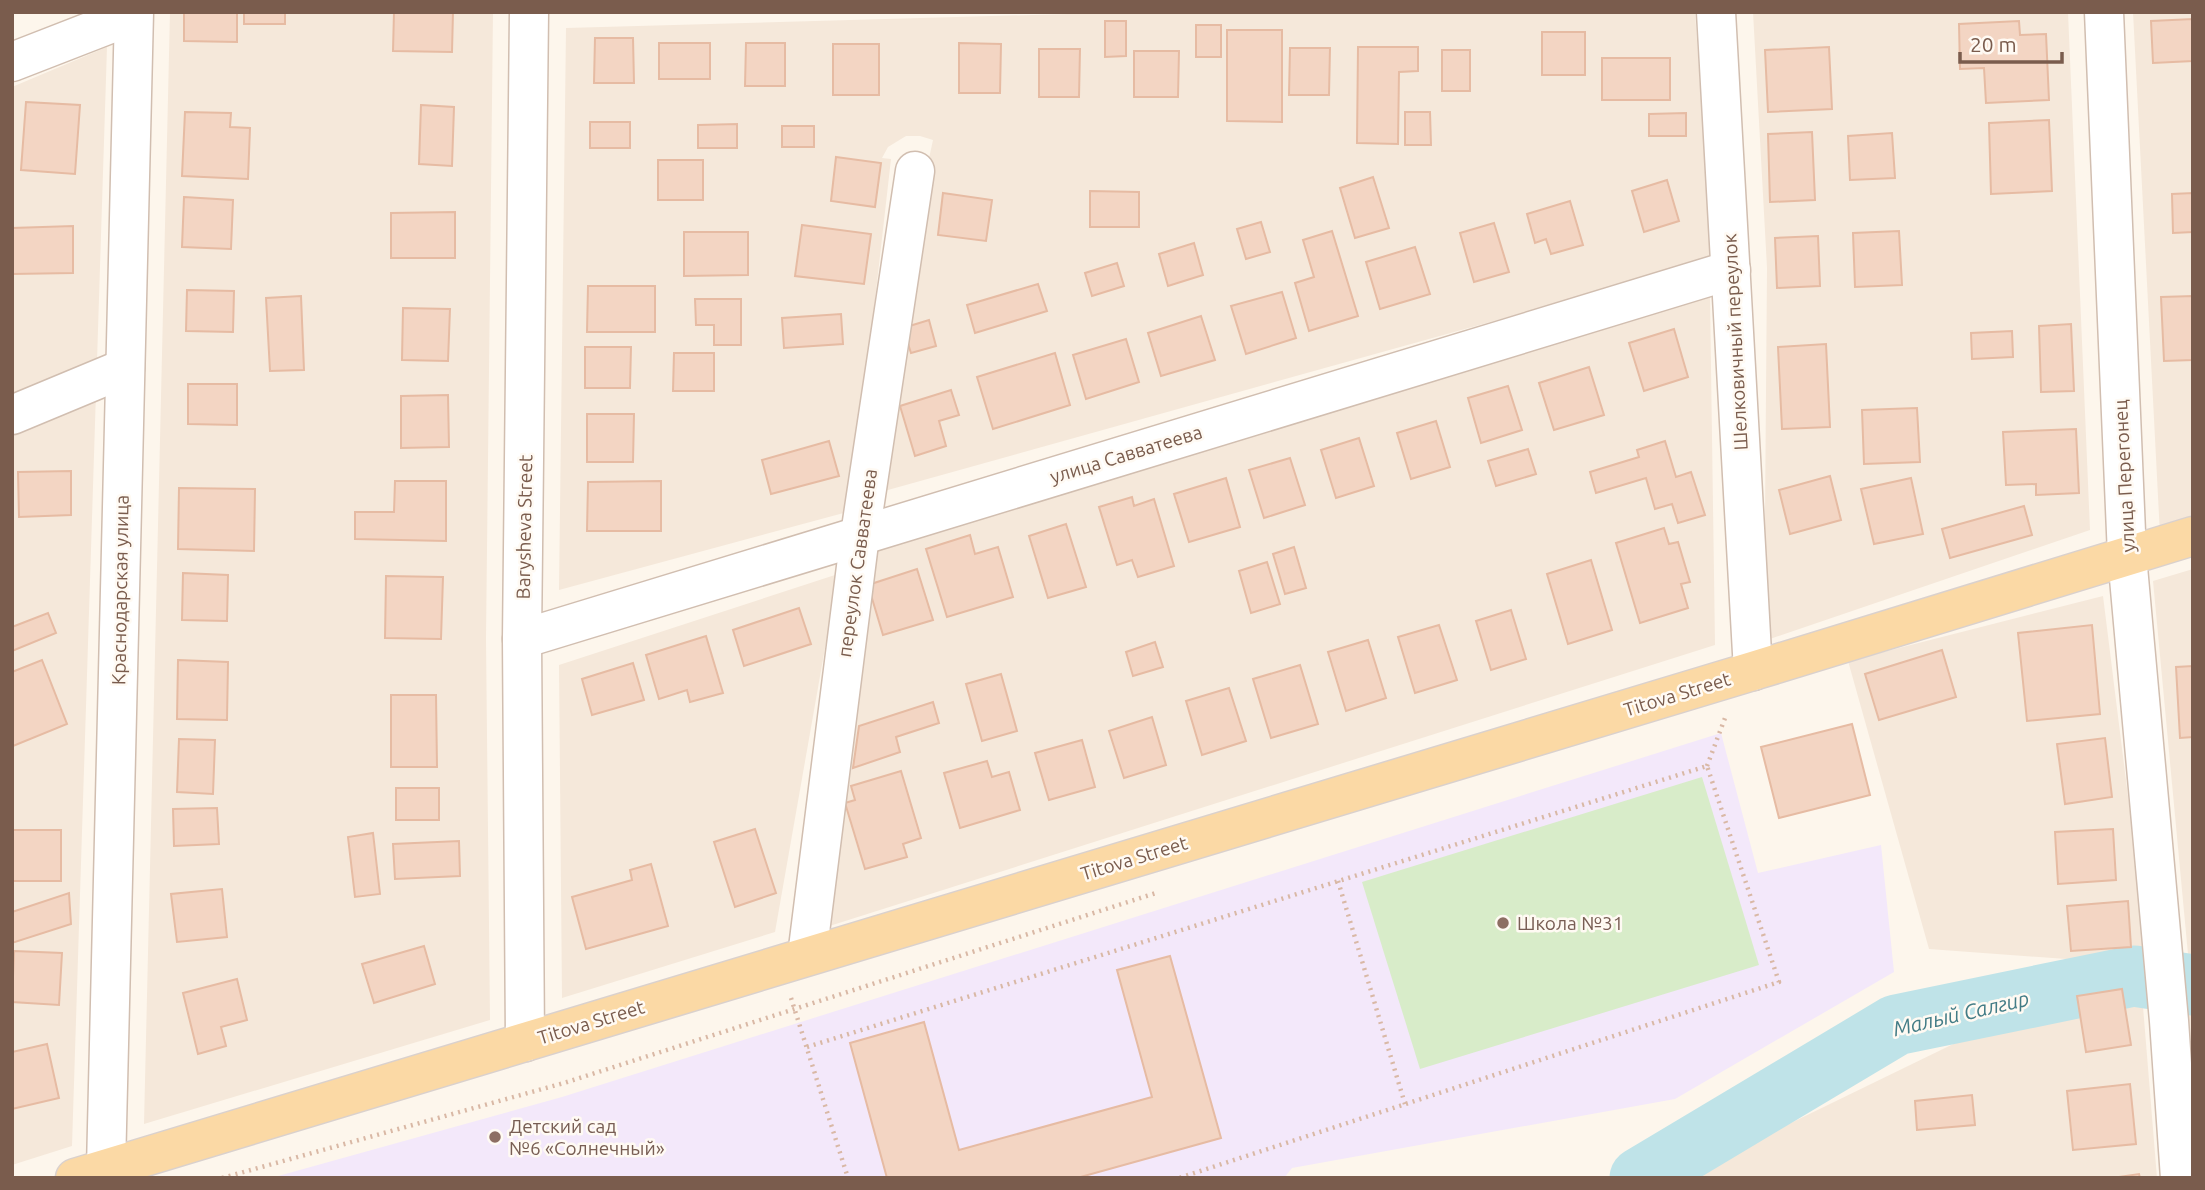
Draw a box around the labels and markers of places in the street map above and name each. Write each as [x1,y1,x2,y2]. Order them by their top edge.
place label: Школа №31 [1517,912,1624,934]
marker: Школа №31 [1495,915,1511,931]
place label: Детский сад №6 «Солнечный» [509,1115,665,1159]
marker: Детский сад №6 «Солнечный» [487,1129,503,1145]

